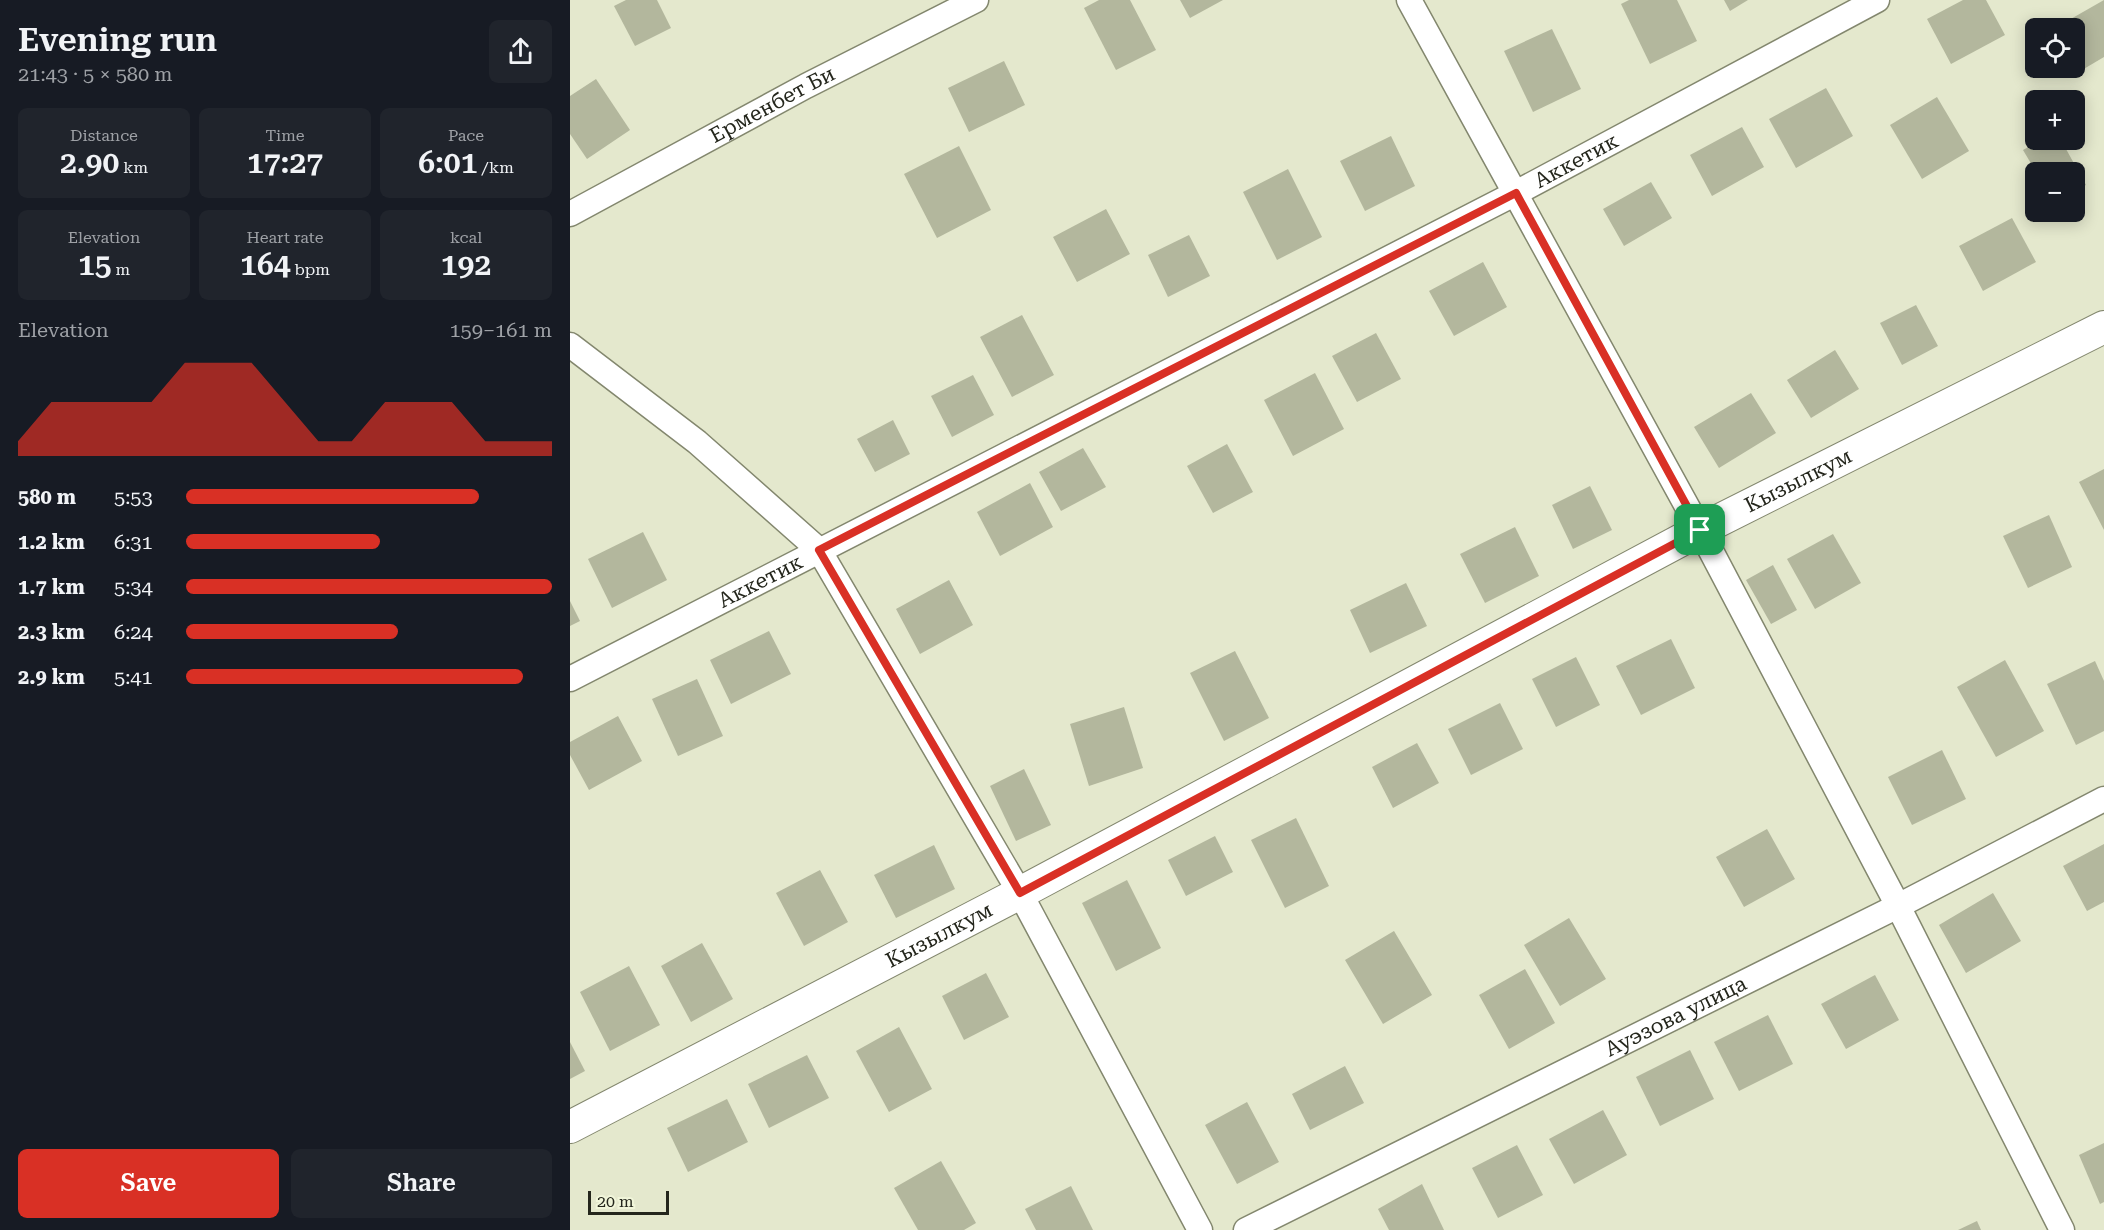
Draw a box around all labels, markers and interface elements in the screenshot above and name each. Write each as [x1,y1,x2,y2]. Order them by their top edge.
map controls [2025,18,2085,222]
button: locate [2025,18,2085,78]
text: Evening run [18,20,217,59]
button: share [489,20,552,83]
street label: Ерменбет Би [706,61,839,148]
text: 21:43 · 5 × 580 m [18,62,173,86]
button: + [2025,90,2085,150]
text: Distance [70,126,138,145]
text: Time [265,126,305,145]
text: Pace [448,126,484,145]
street label: Аккетик [1530,129,1622,193]
text: 2.90 [60,145,119,180]
text: 17:27 [247,145,323,180]
text: 6:01 [418,145,477,180]
text: km [119,158,148,177]
text: /km [477,158,514,177]
button: − [2025,162,2085,222]
text: Elevation [68,228,140,247]
text: Heart rate [247,228,323,247]
text: kcal [450,228,482,247]
text: 15 [78,247,111,282]
text: 164 [240,247,290,282]
text: 192 [441,247,491,282]
text: m [111,260,130,279]
text: bpm [290,260,330,279]
text: Elevation [18,318,109,342]
text: 159–161 m [449,318,552,342]
street label: Кызылкум [1741,444,1856,518]
text: 580 m [18,485,76,509]
text: 5:53 [114,485,153,509]
pin [1674,504,1725,555]
icon: arrive [1683,513,1716,546]
text: 1.2 km [18,530,85,554]
text: 6:31 [114,530,153,554]
street label: Аккетик [714,550,807,613]
text: 1.7 km [18,575,85,599]
text: 5:34 [114,575,153,599]
text: 2.3 km [18,620,85,644]
text: 6:24 [114,620,153,644]
text: 2.9 km [18,665,85,689]
text: 5:41 [114,665,153,689]
street label: Кызылкум [882,897,996,973]
street label: Ауэзова улица [1601,971,1751,1062]
button: Save [18,1149,279,1218]
button: Share [291,1149,552,1218]
scale bar [588,1188,669,1216]
text: 20 m [597,1192,634,1211]

